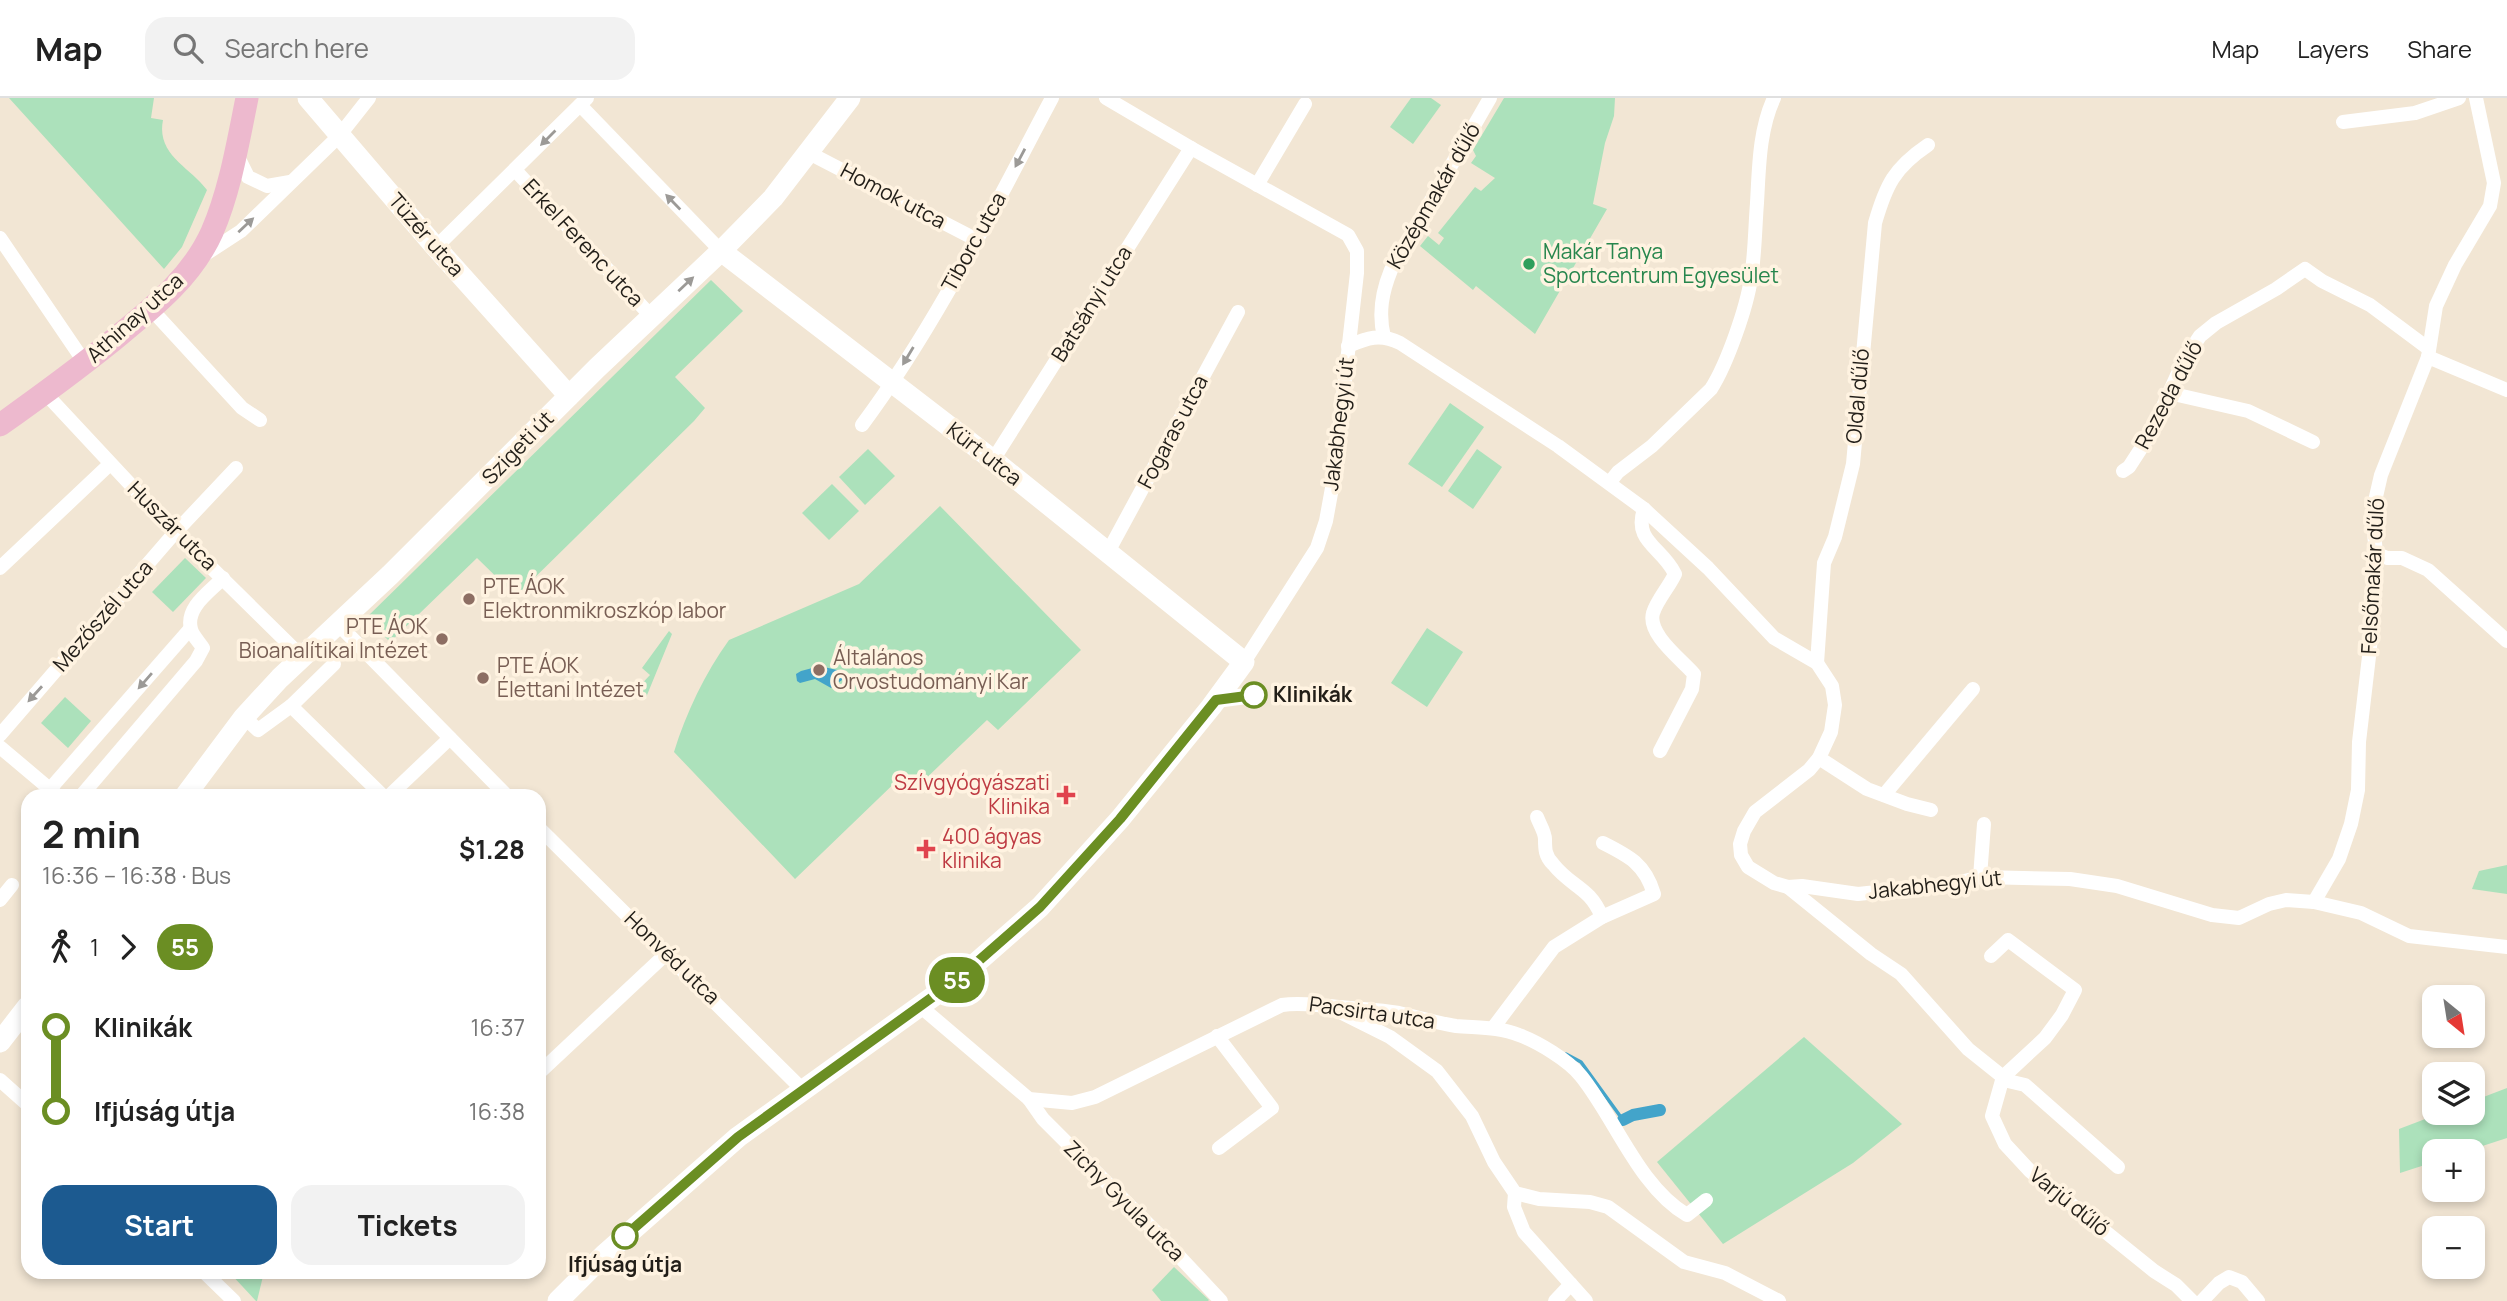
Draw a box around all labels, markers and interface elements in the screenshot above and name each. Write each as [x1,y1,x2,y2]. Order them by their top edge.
search box [145,17,635,80]
text: Map [35,26,103,71]
icon: search [169,29,207,67]
text: Search here [225,30,369,66]
text: Map [2212,32,2259,65]
text: Layers [2297,32,2369,65]
text: Share [2407,32,2472,65]
street label: Középmakár dűlő [1380,117,1486,274]
one-way arrow [540,129,556,146]
one-way arrow [1015,148,1026,168]
street label: Homok utca [836,156,951,235]
street label: Erkel Ferenc utca [517,172,650,312]
street label: Tüzér utca [383,187,471,282]
street label: Tiborc utca [934,187,1012,296]
one-way arrow [665,194,682,211]
one-way arrow [237,217,255,233]
place label: Makár Tanya Sportcentrum Egyesület [1543,237,1779,289]
street label: Batsányi utca [1044,240,1138,367]
marker: Makár Tanya Sportcentrum Egyesület [1521,256,1537,272]
street label: Athinay utca [80,266,189,368]
one-way arrow [677,276,694,292]
street label: Rezeda dűlő [2128,336,2208,453]
one-way arrow [902,347,914,366]
street label: Oldal dűlő [1839,347,1875,445]
street label: Jakabhegyi út [1316,356,1360,492]
street label: Fogaras utca [1131,370,1214,493]
street label: Szigeti út [475,404,559,490]
street label: Kürt utca [941,415,1028,491]
street label: Huszár utca [122,475,223,576]
street label: Felsőmakár dűlő [2354,497,2390,655]
street label: Mezőszél utca [46,554,158,677]
place label: PTE ÁOK Elektronmikroszkóp labor [483,572,727,624]
marker: PTE ÁOK Elektronmikroszkóp labor [461,591,477,607]
place label: PTE ÁOK Bioanalítikai Intézet [239,612,429,664]
marker: PTE ÁOK Bioanalítikai Intézet [434,631,450,647]
place label: Általános Orvostudományi Kar [833,643,1029,695]
place label: PTE ÁOK Élettani Intézet [497,651,644,703]
marker: Általános Orvostudományi Kar [811,662,827,678]
marker: PTE ÁOK Élettani Intézet [475,670,491,686]
one-way arrow [138,672,154,689]
place label: Klinikák [1273,680,1353,708]
marker: Klinikák [1241,682,1267,708]
one-way arrow [28,686,43,703]
place label: Szívgyógyászati Klinika [894,768,1050,820]
marker: Szívgyógyászati Klinika [1056,785,1076,805]
text: 2 min [42,807,141,859]
place label: 400 ágyas klinika [942,822,1042,874]
text: $1.28 [459,831,525,867]
marker: 400 ágyas klinika [916,839,936,859]
text: 16:36 – 16:38 · Bus [42,859,231,891]
street label: Jakabhegyi út [1867,863,2003,905]
street label: Honvéd utca [619,905,726,1010]
icon: walk [42,928,80,966]
icon: forward [109,928,147,966]
text: 55 [171,930,199,963]
text: 1 [90,931,99,963]
line badge: 55 [926,957,988,1003]
text: 55 [943,963,971,996]
north arrow [2422,985,2485,1048]
map controls [2422,985,2485,1279]
street label: Pacsirta utca [1307,989,1437,1035]
text: Klinikák [94,1009,192,1045]
text: 16:37 [471,1011,525,1043]
button: layers [2422,1062,2485,1125]
text: Ifjúság útja [94,1093,235,1129]
text: 16:38 [469,1095,525,1127]
street label: Zichy Gyula utca [1058,1134,1191,1267]
button: + [2422,1139,2485,1202]
street label: Varjú dűlő [2024,1160,2115,1242]
button: Start [42,1185,277,1265]
button: Tickets [291,1185,525,1265]
button: − [2422,1216,2485,1279]
marker: Ifjúság útja [612,1223,638,1249]
place label: Ifjúság útja [568,1250,682,1278]

